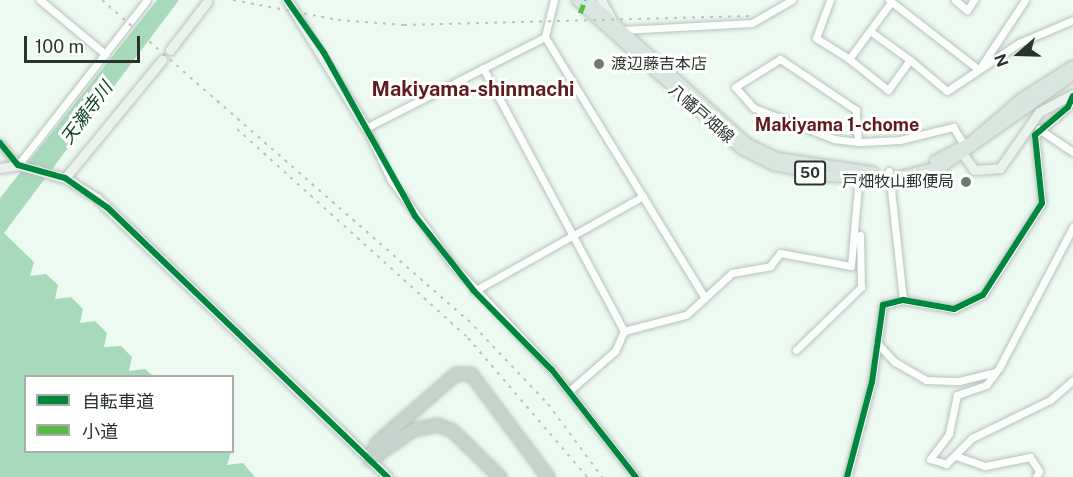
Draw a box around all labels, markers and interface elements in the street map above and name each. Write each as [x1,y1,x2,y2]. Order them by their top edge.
scale bar [27,24,142,62]
north arrow [989,24,1049,84]
text: 100 m [35,36,84,57]
text: N [991,51,1013,69]
place label: 渡辺藤吉本店 [611,54,707,74]
marker: 渡辺藤吉本店 [592,57,606,71]
district label: Makiyama-shinmachi [372,77,574,101]
water label: 天瀬寺川 [57,78,117,148]
street label: 八幡戸畑線 [665,81,737,147]
district label: Makiyama 1-chome [755,114,919,136]
road number: 50 [794,161,826,185]
place label: 戸畑牧山郵便局 [842,172,954,192]
marker: 戸畑牧山郵便局 [959,175,973,189]
legend [24,375,234,453]
text: 自転車道 [82,391,154,412]
text: 小道 [82,421,118,442]

